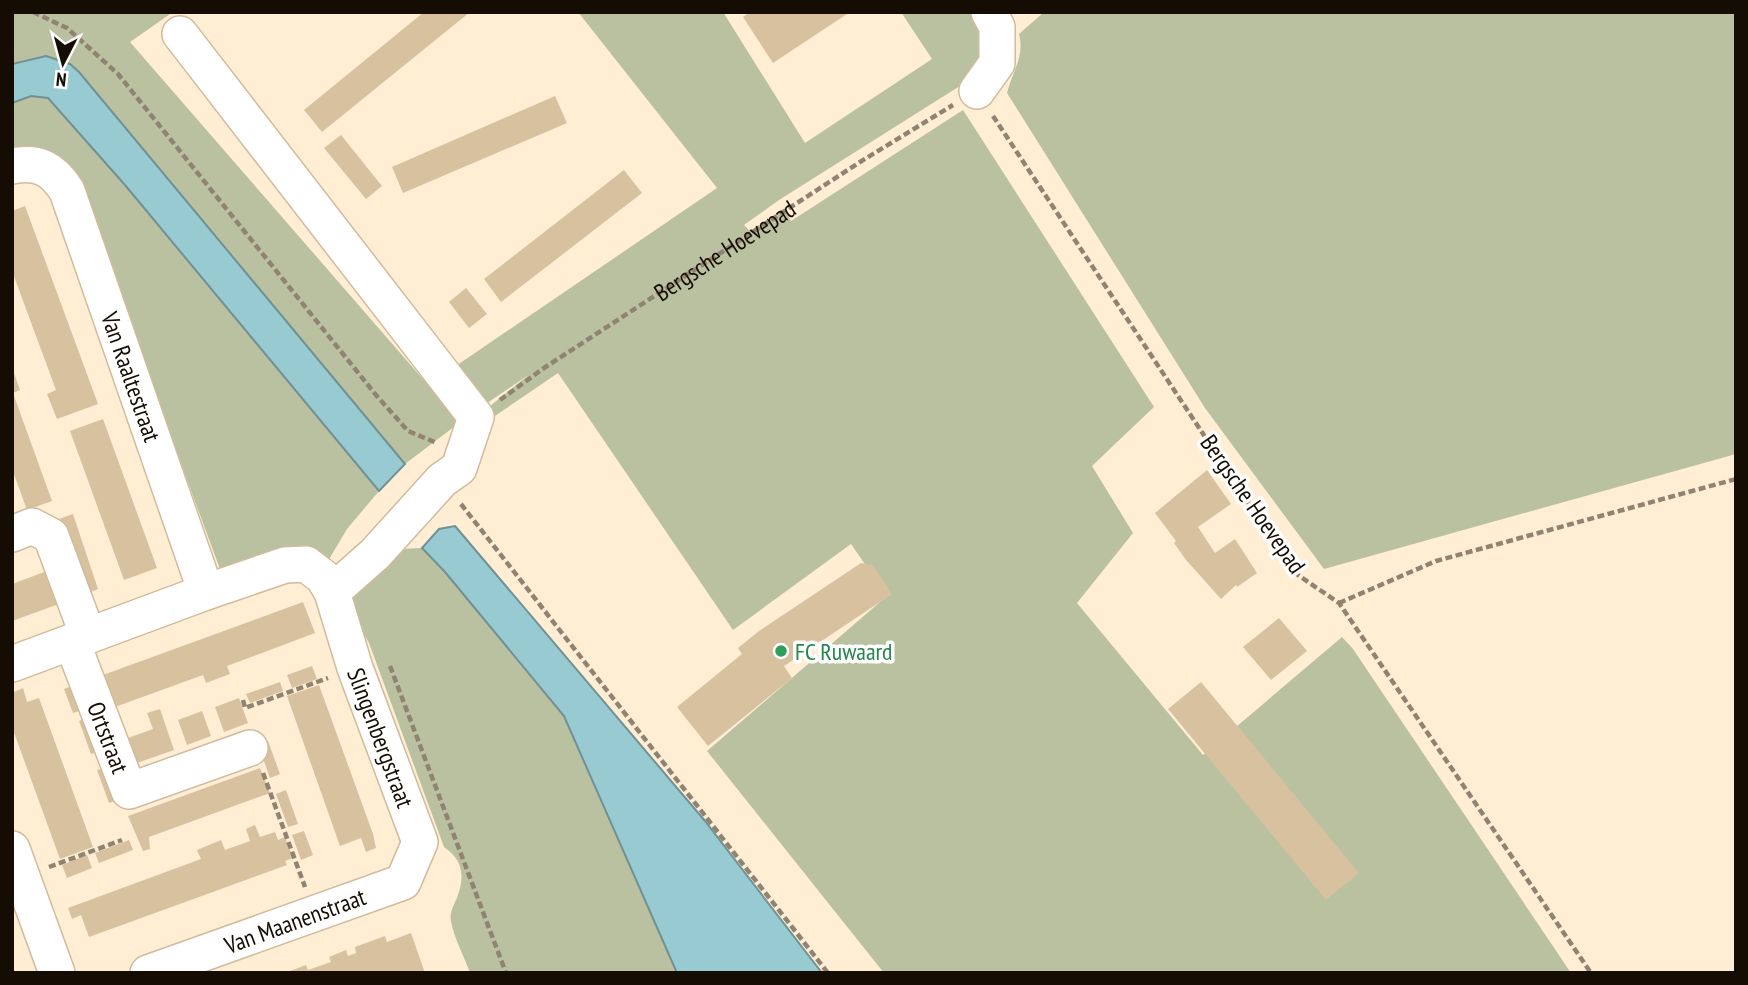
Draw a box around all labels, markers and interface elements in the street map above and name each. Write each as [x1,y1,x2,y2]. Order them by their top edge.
north arrow [28,28,98,98]
text: N [55,67,68,92]
street label: Bergsche Hoevepad [648,193,801,308]
street label: Van Raaltestraat [94,307,168,446]
street label: Bergsche Hoevepad [1194,428,1312,580]
place label: FC Ruwaard [795,636,893,667]
marker: FC Ruwaard [773,643,789,659]
street label: Slingenbergstraat [341,663,421,812]
street label: Ortstraat [81,697,136,778]
street label: Van Maanenstraat [219,881,370,961]

